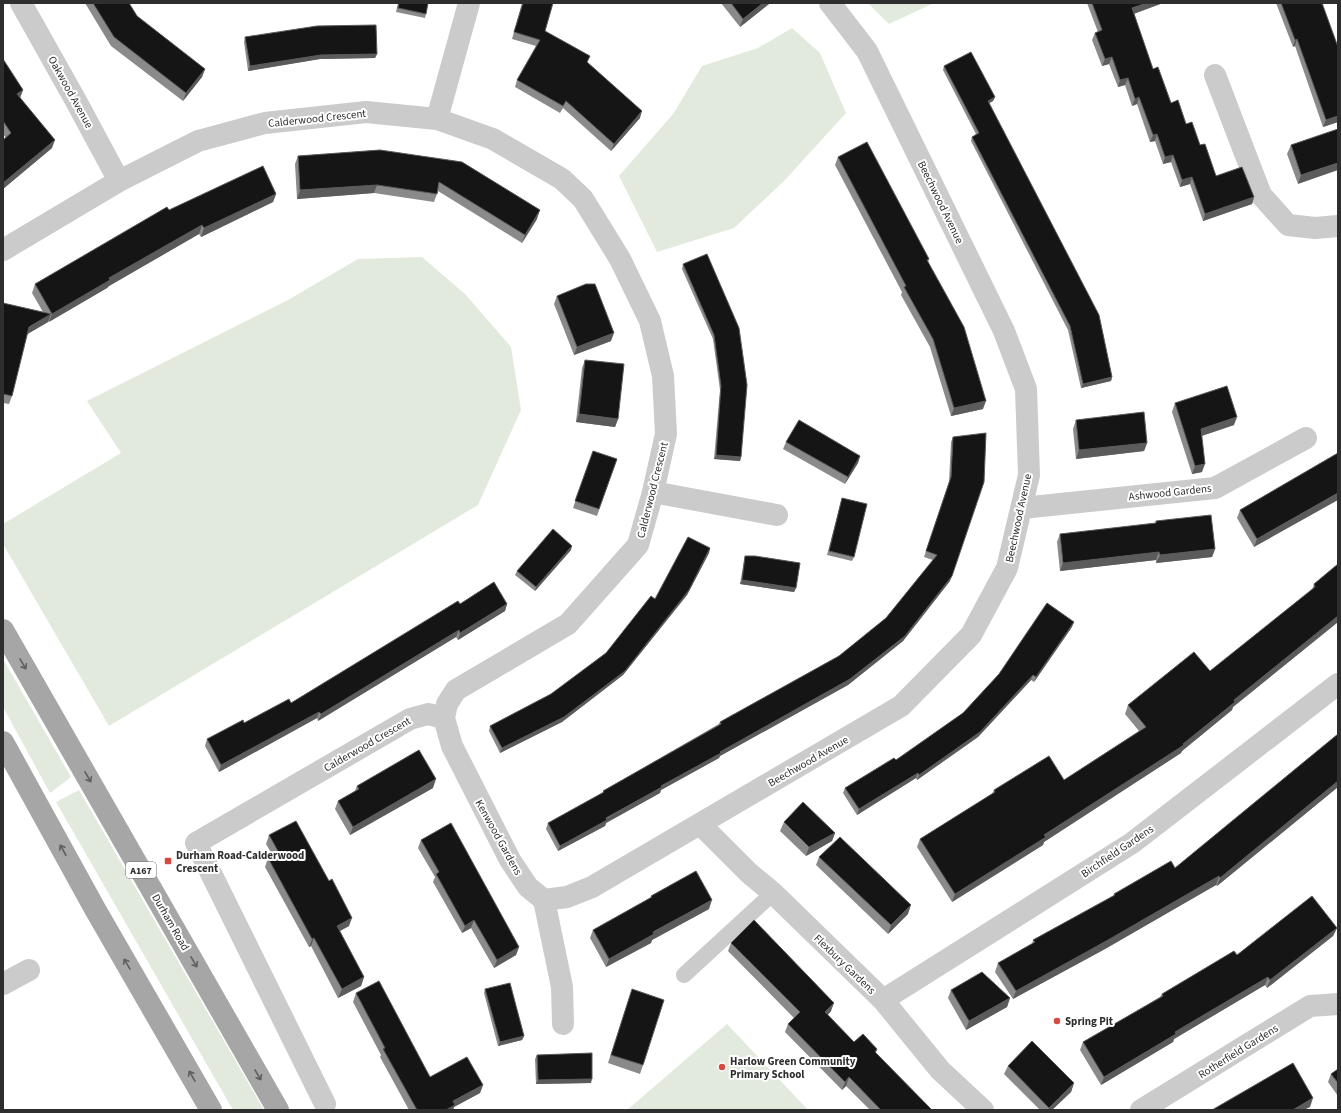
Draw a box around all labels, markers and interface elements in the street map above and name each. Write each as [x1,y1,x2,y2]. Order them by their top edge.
street label: Oakwood Avenue [45,53,97,131]
street label: Calderwood Crescent [267,106,367,131]
street label: Beechwood Avenue [914,158,967,247]
street label: Calderwood Crescent [633,440,672,540]
street label: Beechwood Avenue [1002,472,1035,564]
street label: Ashwood Gardens [1128,481,1213,504]
one-way arrow [19,658,27,670]
street label: Calderwood Crescent [321,713,414,776]
street label: Beechwood Avenue [765,732,852,791]
one-way arrow [84,771,92,783]
street label: Kenwood Gardens [472,797,526,878]
street label: Birchfield Gardens [1078,821,1157,881]
one-way arrow [59,845,66,857]
place label: Durham Road-Calderwood Crescent [176,848,304,876]
marker: Durham Road-Calderwood Crescent [163,856,173,866]
road number: A167 [126,862,156,878]
street label: Durham Road [148,891,193,953]
street label: Flexbury Gardens [811,931,879,998]
one-way arrow [191,956,198,968]
one-way arrow [122,958,130,970]
place label: Spring Pit [1065,1014,1114,1029]
marker: Spring Pit [1052,1016,1062,1026]
street label: Rotherfield Gardens [1195,1021,1281,1082]
place label: Harlow Green Community Primary School [730,1054,856,1082]
marker: Harlow Green Community Primary School [717,1062,727,1072]
one-way arrow [255,1069,263,1081]
one-way arrow [187,1070,195,1082]

